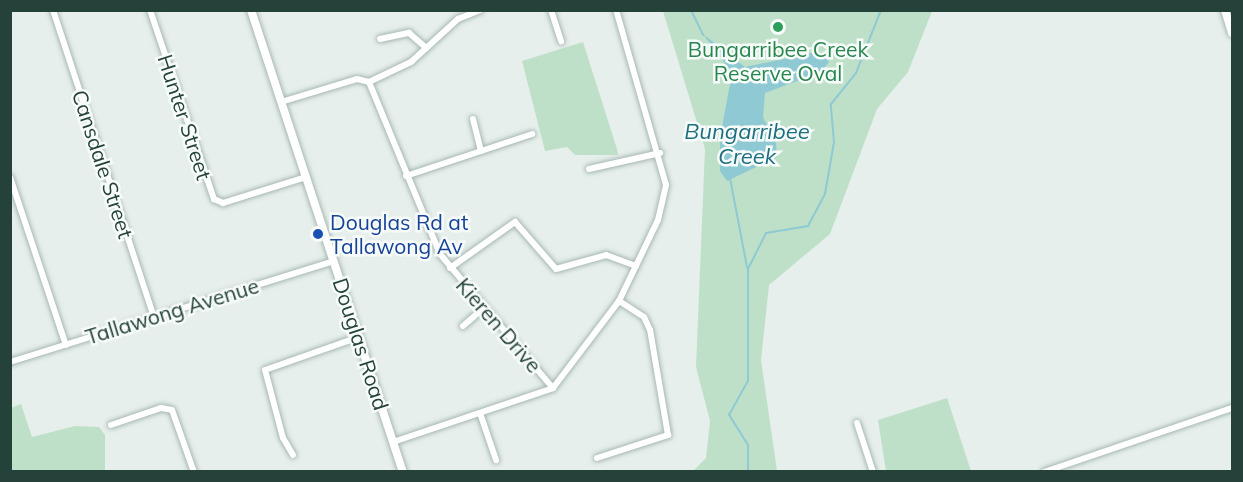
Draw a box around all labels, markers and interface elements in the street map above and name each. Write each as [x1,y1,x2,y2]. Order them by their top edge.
marker: Bungarribee Creek Reserve Oval [771,20,785,34]
place label: Bungarribee Creek Reserve Oval [688,36,868,86]
street label: Hunter Street [153,51,217,183]
street label: Cansdale Street [67,87,139,241]
water label: Bungarribee Creek [684,118,810,170]
place label: Douglas Rd at Tallawong Av [330,209,468,259]
marker: Douglas Rd at Tallawong Av [311,227,325,241]
street label: Tallawong Avenue [82,273,262,349]
street label: Kieren Drive [451,273,547,377]
street label: Douglas Road [328,275,394,413]

